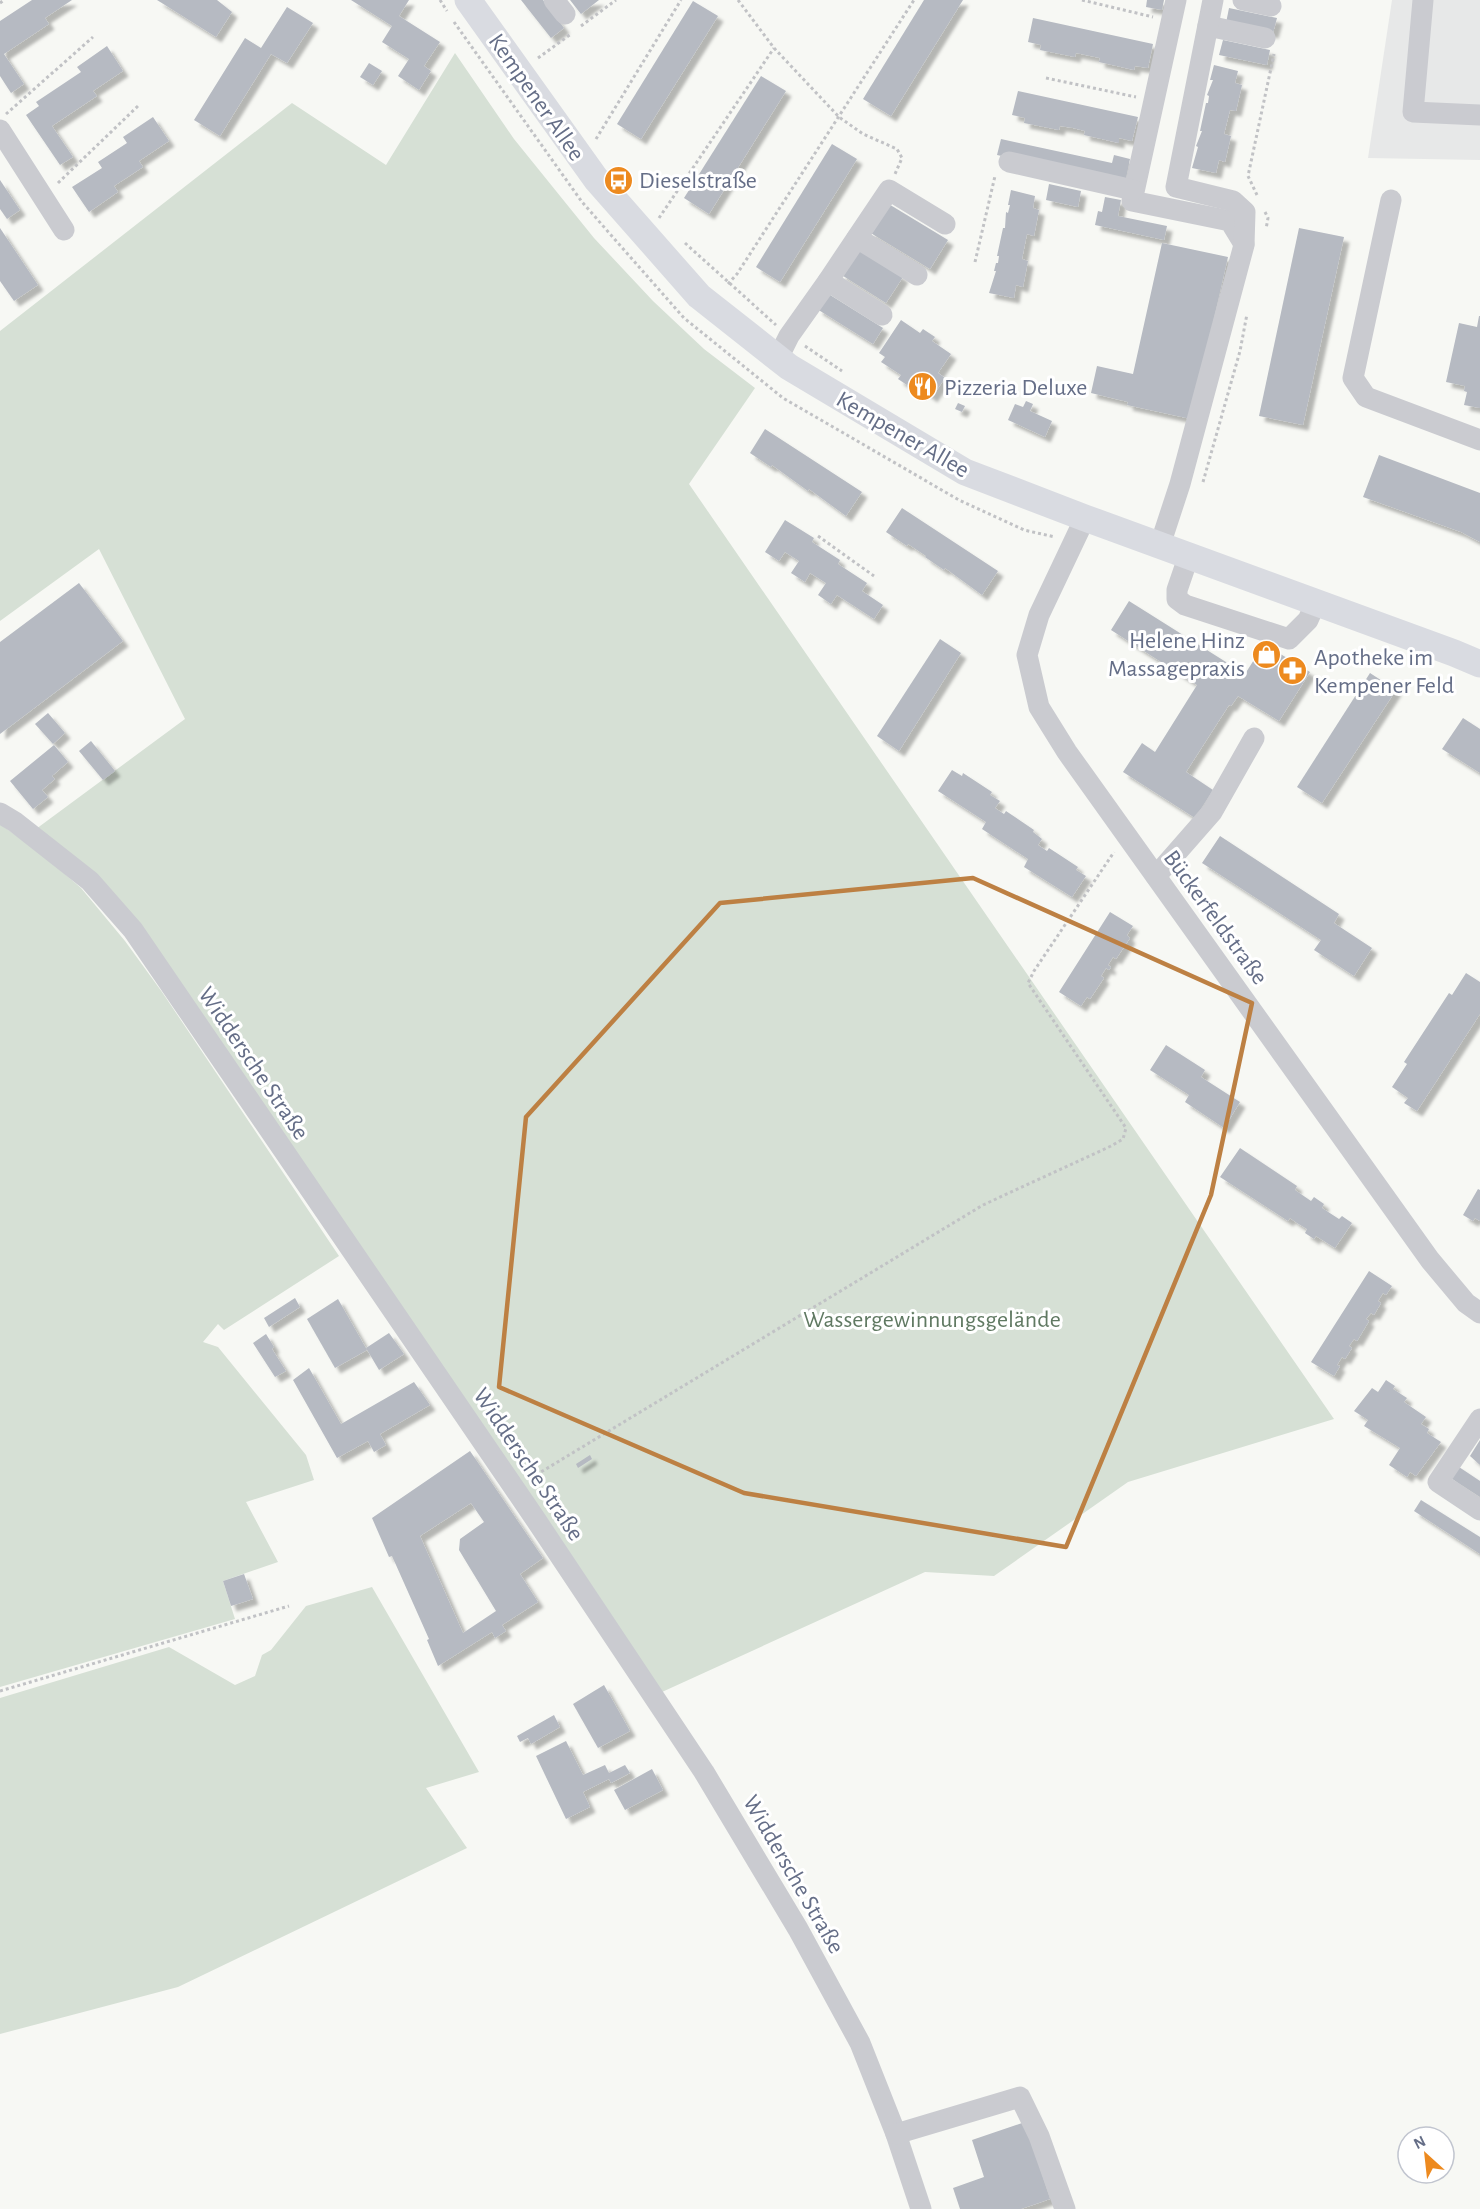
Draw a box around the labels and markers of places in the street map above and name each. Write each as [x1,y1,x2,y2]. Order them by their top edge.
bus stop icon: Dieselstraße [602,164,634,196]
place label: Dieselstraße [639,169,757,193]
restaurant icon: Pizzeria Deluxe [907,371,939,403]
place label: Pizzeria Deluxe [944,376,1087,400]
place label: Helene Hinz Massagepraxis [1108,629,1245,681]
shop icon: Helene Hinz Massagepraxis [1250,638,1282,670]
place label: Apotheke im Kempener Feld [1314,646,1454,698]
pharmacy icon: Apotheke im Kempener Feld [1277,655,1309,687]

